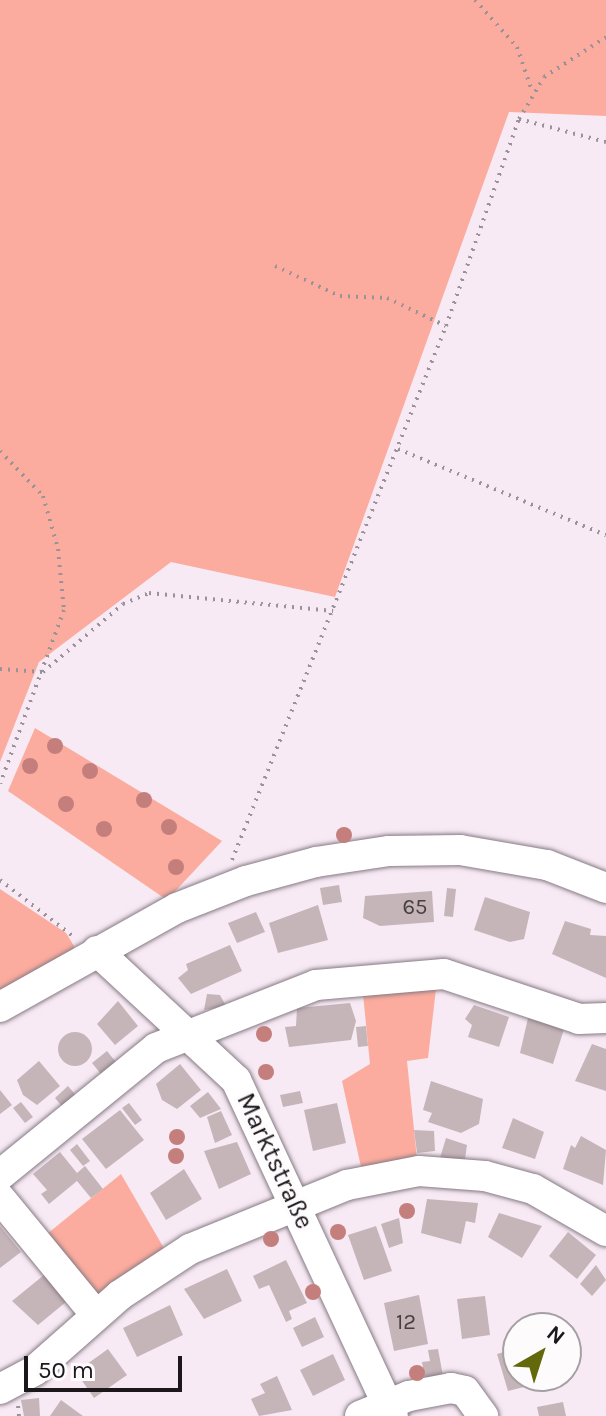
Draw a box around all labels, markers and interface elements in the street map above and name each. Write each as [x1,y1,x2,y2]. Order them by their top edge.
house number: 65 [402,895,428,921]
street label: Marktstraße [230,1088,320,1234]
house number: 12 [396,1310,416,1336]
north arrow [502,1312,582,1392]
text: N [542,1320,570,1350]
scale bar [28,1340,186,1390]
text: 50 m [38,1356,94,1384]

